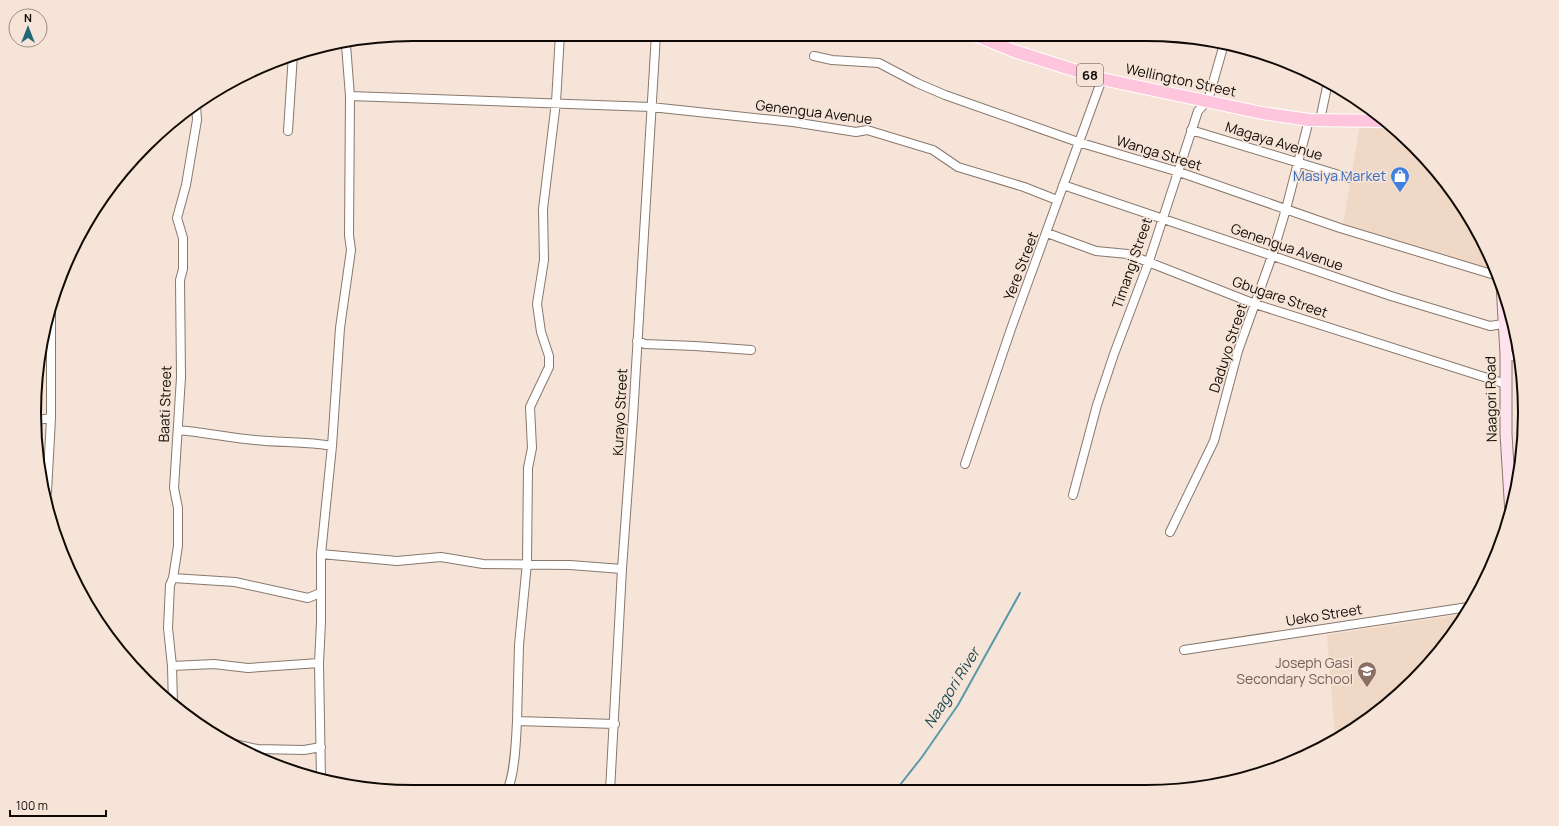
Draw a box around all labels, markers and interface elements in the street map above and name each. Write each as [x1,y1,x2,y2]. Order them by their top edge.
north arrow [8,8,48,48]
text: N [24,10,32,25]
street label: Wellington Street [1124,59,1239,101]
road number: 68 [1077,64,1103,86]
street label: Genengua Avenue [755,95,874,128]
street label: Magaya Avenue [1223,117,1325,164]
street label: Wanga Street [1114,130,1205,175]
shop icon: Masiya Market [1389,165,1411,193]
place label: Masiya Market [1293,166,1386,185]
street label: Timangi Street [1107,214,1156,311]
street label: Genengua Avenue [1229,218,1346,275]
street label: Yere Street [999,229,1042,303]
street label: Gbugare Street [1230,271,1331,322]
street label: Daduyo Street [1204,300,1251,395]
street label: Naagori Road [1480,356,1501,442]
street label: Baati Street [154,365,175,443]
street label: Kurayo Street [608,367,631,456]
street label: Ueko Street [1284,599,1364,630]
water label: Naagori River [919,641,986,732]
place label: Joseph Gasi Secondary School [1236,653,1353,688]
school or university icon: Joseph Gasi Secondary School [1356,660,1378,688]
scale bar [10,792,106,818]
text: 100 m [16,797,48,814]

